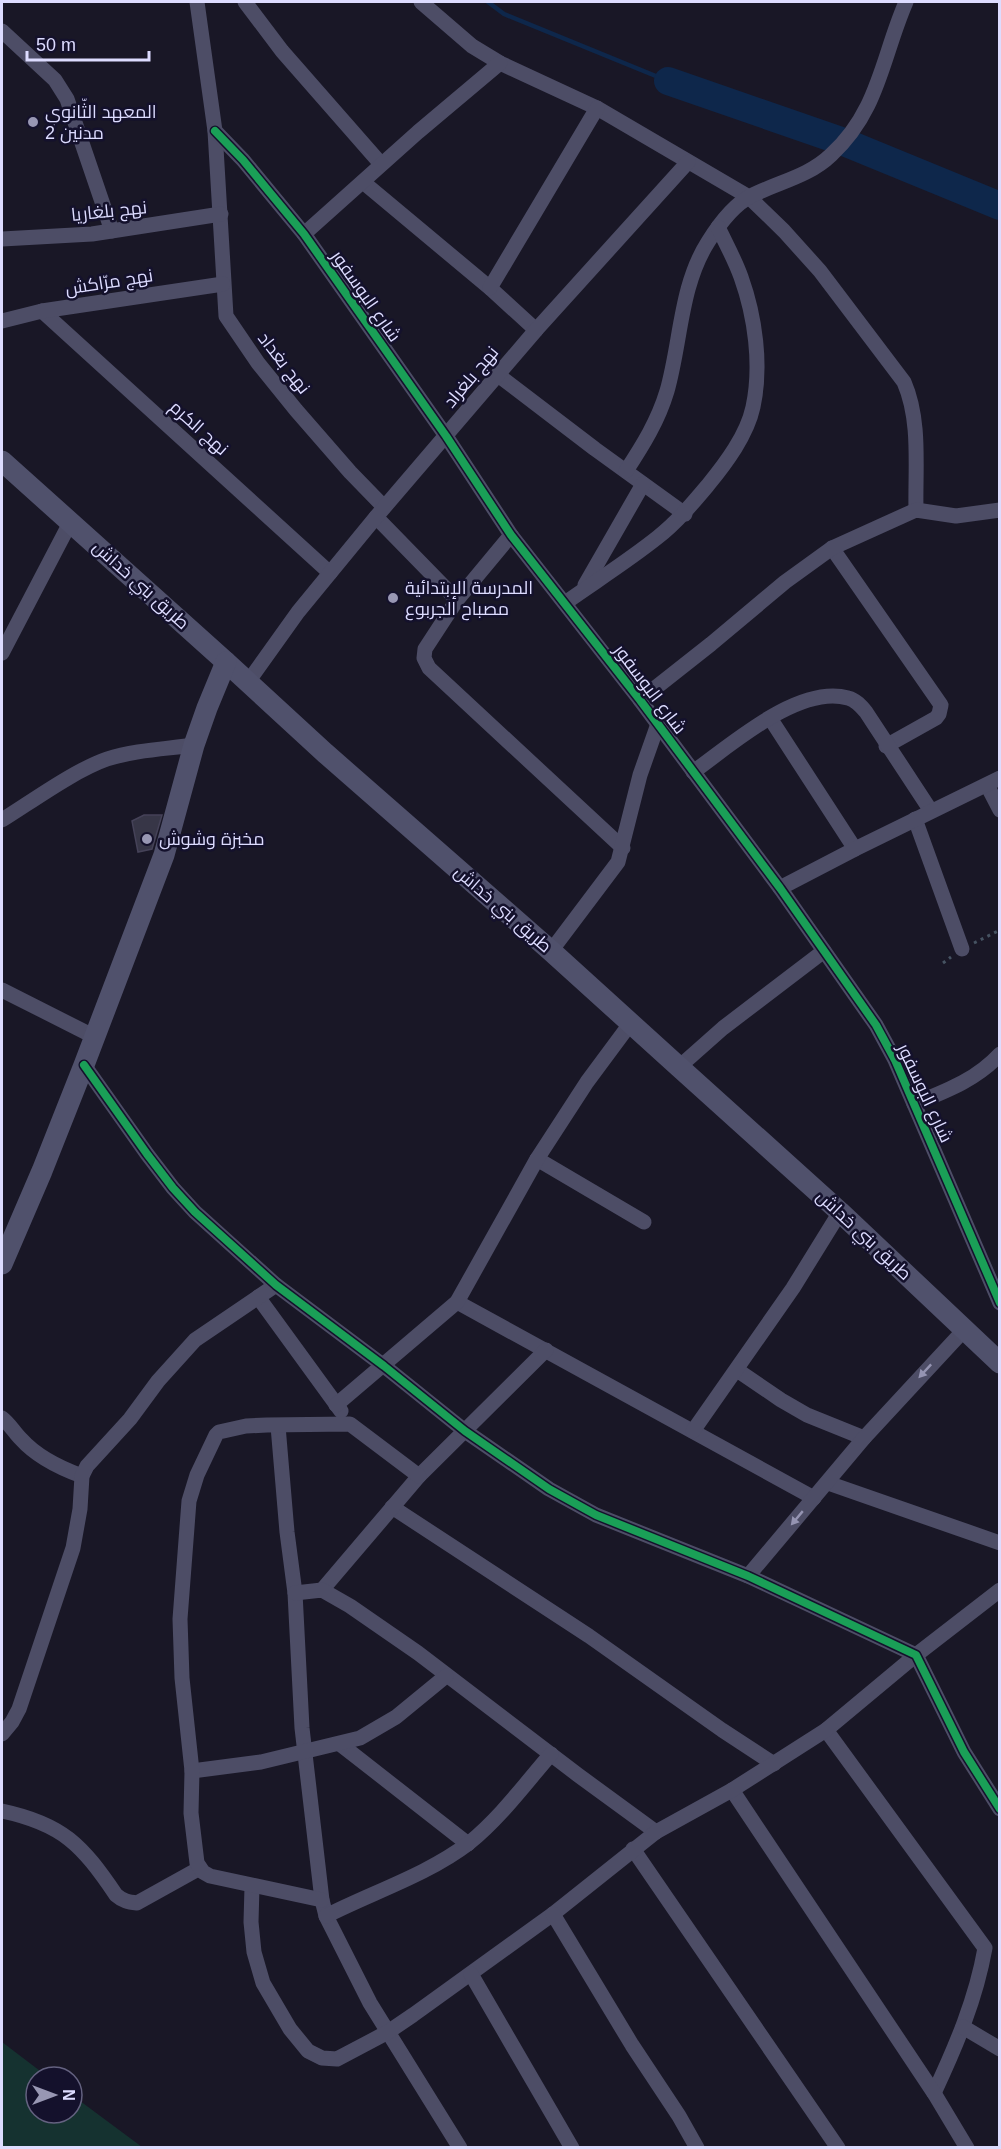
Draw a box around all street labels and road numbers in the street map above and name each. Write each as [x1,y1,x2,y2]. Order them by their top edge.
street label: نهج بلغاريا [70,197,148,227]
street label: شارع البوسفور [325,246,405,347]
street label: نهج مرّاكش [64,265,155,301]
street label: نهج بغداد [252,328,314,399]
street label: نهج بلغراد [440,342,504,413]
street label: نهج الكرم [164,397,232,461]
street label: طريق بني خداش [86,537,193,636]
street label: شارع البوسفور [608,639,690,739]
street label: طريق بني خداش [448,861,556,960]
street label: شارع البوسفور [891,1039,957,1147]
street label: طريق بني خداش [810,1186,916,1287]

